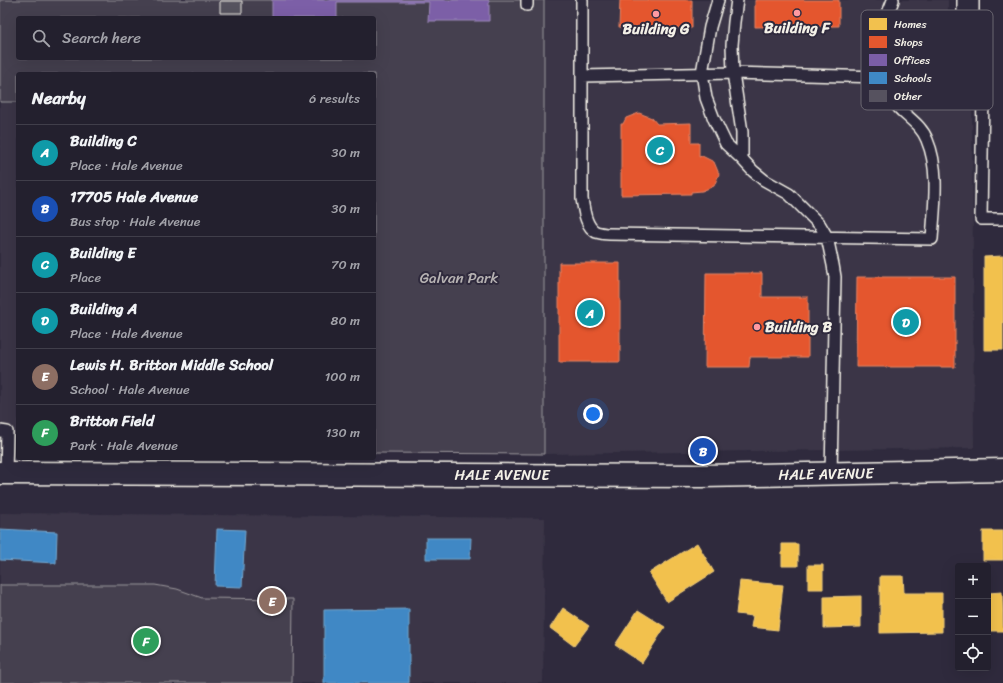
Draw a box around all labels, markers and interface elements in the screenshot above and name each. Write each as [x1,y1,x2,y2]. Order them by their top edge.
marker: Building F [792,8,802,18]
marker: Building G [651,9,661,19]
legend [861,10,993,110]
place label: Building F [764,15,831,41]
text: Homes [894,15,927,34]
search box [16,16,376,60]
place label: Building G [623,16,690,42]
text: Search here [62,25,141,51]
icon: search [30,27,52,49]
text: Shops [894,33,923,52]
text: Offices [894,51,931,70]
text: Schools [894,69,932,88]
text: Nearby [32,83,86,113]
text: 6 results [309,87,360,110]
text: Other [894,87,922,106]
text: Building C [70,128,137,154]
pin: C [647,135,673,165]
text: A [41,141,49,164]
text: 30 m [331,141,360,164]
text: Place · Hale Avenue [70,154,183,177]
text: 17705 Hale Avenue [70,184,198,210]
text: B [41,197,49,220]
text: 30 m [331,197,360,220]
text: Bus stop · Hale Avenue [70,210,201,233]
text: Building E [70,240,136,266]
text: C [41,253,49,276]
text: 70 m [331,253,360,276]
park label: Galvan Park [420,265,498,291]
text: Place [70,266,101,289]
text: Building A [70,296,137,322]
pin: A [577,298,603,328]
pin: D [893,307,919,337]
text: D [41,309,49,332]
text: 80 m [331,309,360,332]
place label: Building B [765,314,833,340]
text: Place · Hale Avenue [70,322,183,345]
marker: Building B [752,322,762,332]
text: Lewis H. Britton Middle School [70,352,273,378]
text: E [41,365,49,388]
text: 100 m [325,365,360,388]
text: School · Hale Avenue [70,378,190,401]
your location [583,404,603,424]
text: Britton Field [70,408,154,434]
text: F [41,421,49,444]
text: 130 m [326,421,360,444]
text: Park · Hale Avenue [70,434,178,457]
pin: B [690,436,716,466]
street label: HALE AVENUE [778,460,875,488]
street label: HALE AVENUE [454,462,551,488]
map controls [955,563,991,671]
button: + [955,563,991,599]
pin: E [259,586,285,616]
button: − [955,599,991,635]
pin: F [133,626,159,656]
button: locate [955,635,991,671]

